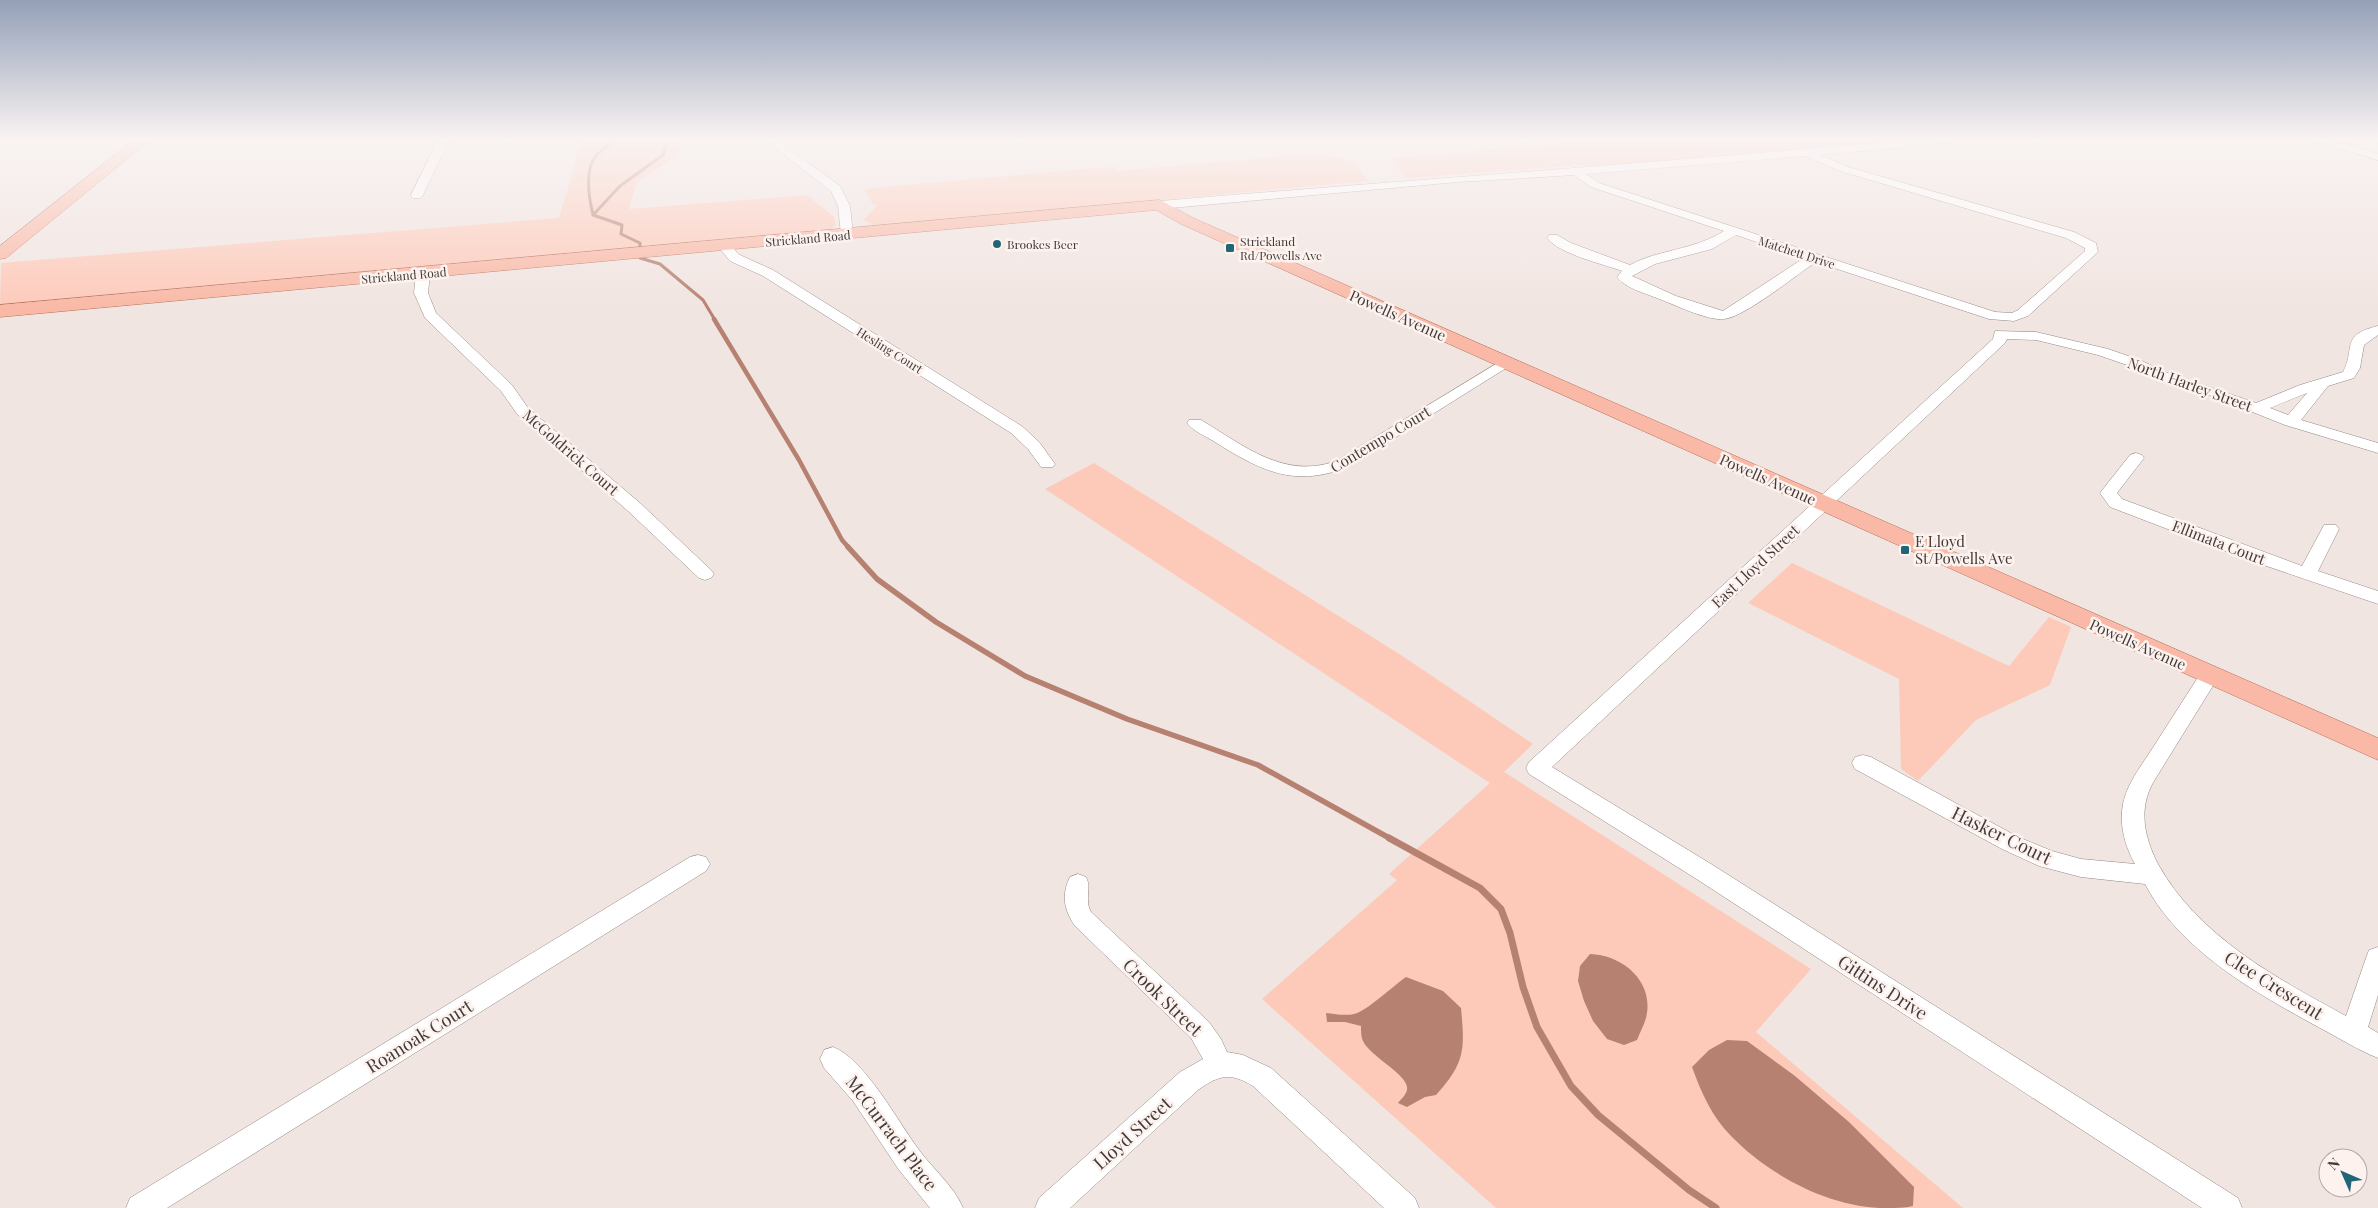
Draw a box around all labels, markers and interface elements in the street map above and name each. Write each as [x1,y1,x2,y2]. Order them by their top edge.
street label: Strickland Road [765,226,851,250]
street label: Matchett Drive [1757,232,1837,272]
place label: Strickland Rd/Powells Ave [1240,233,1322,263]
place label: Brookes Beer [1007,236,1079,252]
marker: Brookes Beer [991,238,1003,250]
marker: Strickland Rd/Powells Ave [1224,242,1236,254]
street label: Strickland Road [361,263,447,287]
street label: Powells Avenue [1347,285,1449,345]
street label: Hesling Court [854,323,927,377]
street label: North Harley Street [2125,352,2256,416]
street label: Contempo Court [1326,401,1434,477]
street label: McGoldrick Court [519,405,624,500]
street label: Powells Avenue [1717,449,1819,509]
street label: Ellimata Court [2169,515,2269,569]
street label: East Lloyd Street [1707,520,1804,612]
place label: E Lloyd St/Powells Ave [1915,531,2012,568]
marker: E Lloyd St/Powells Ave [1899,544,1911,556]
street label: Powells Avenue [2087,614,2189,674]
street label: Hasker Court [1948,800,2056,870]
street label: Clee Crescent [2220,945,2328,1025]
street label: Gittins Drive [1833,949,1933,1025]
street label: Crook Street [1118,953,1209,1042]
street label: Roanoak Court [361,993,477,1078]
street label: McCurrach Place [841,1071,943,1195]
street label: Lloyd Street [1088,1091,1177,1175]
north arrow [2318,1148,2368,1198]
text: N [2323,1153,2344,1174]

